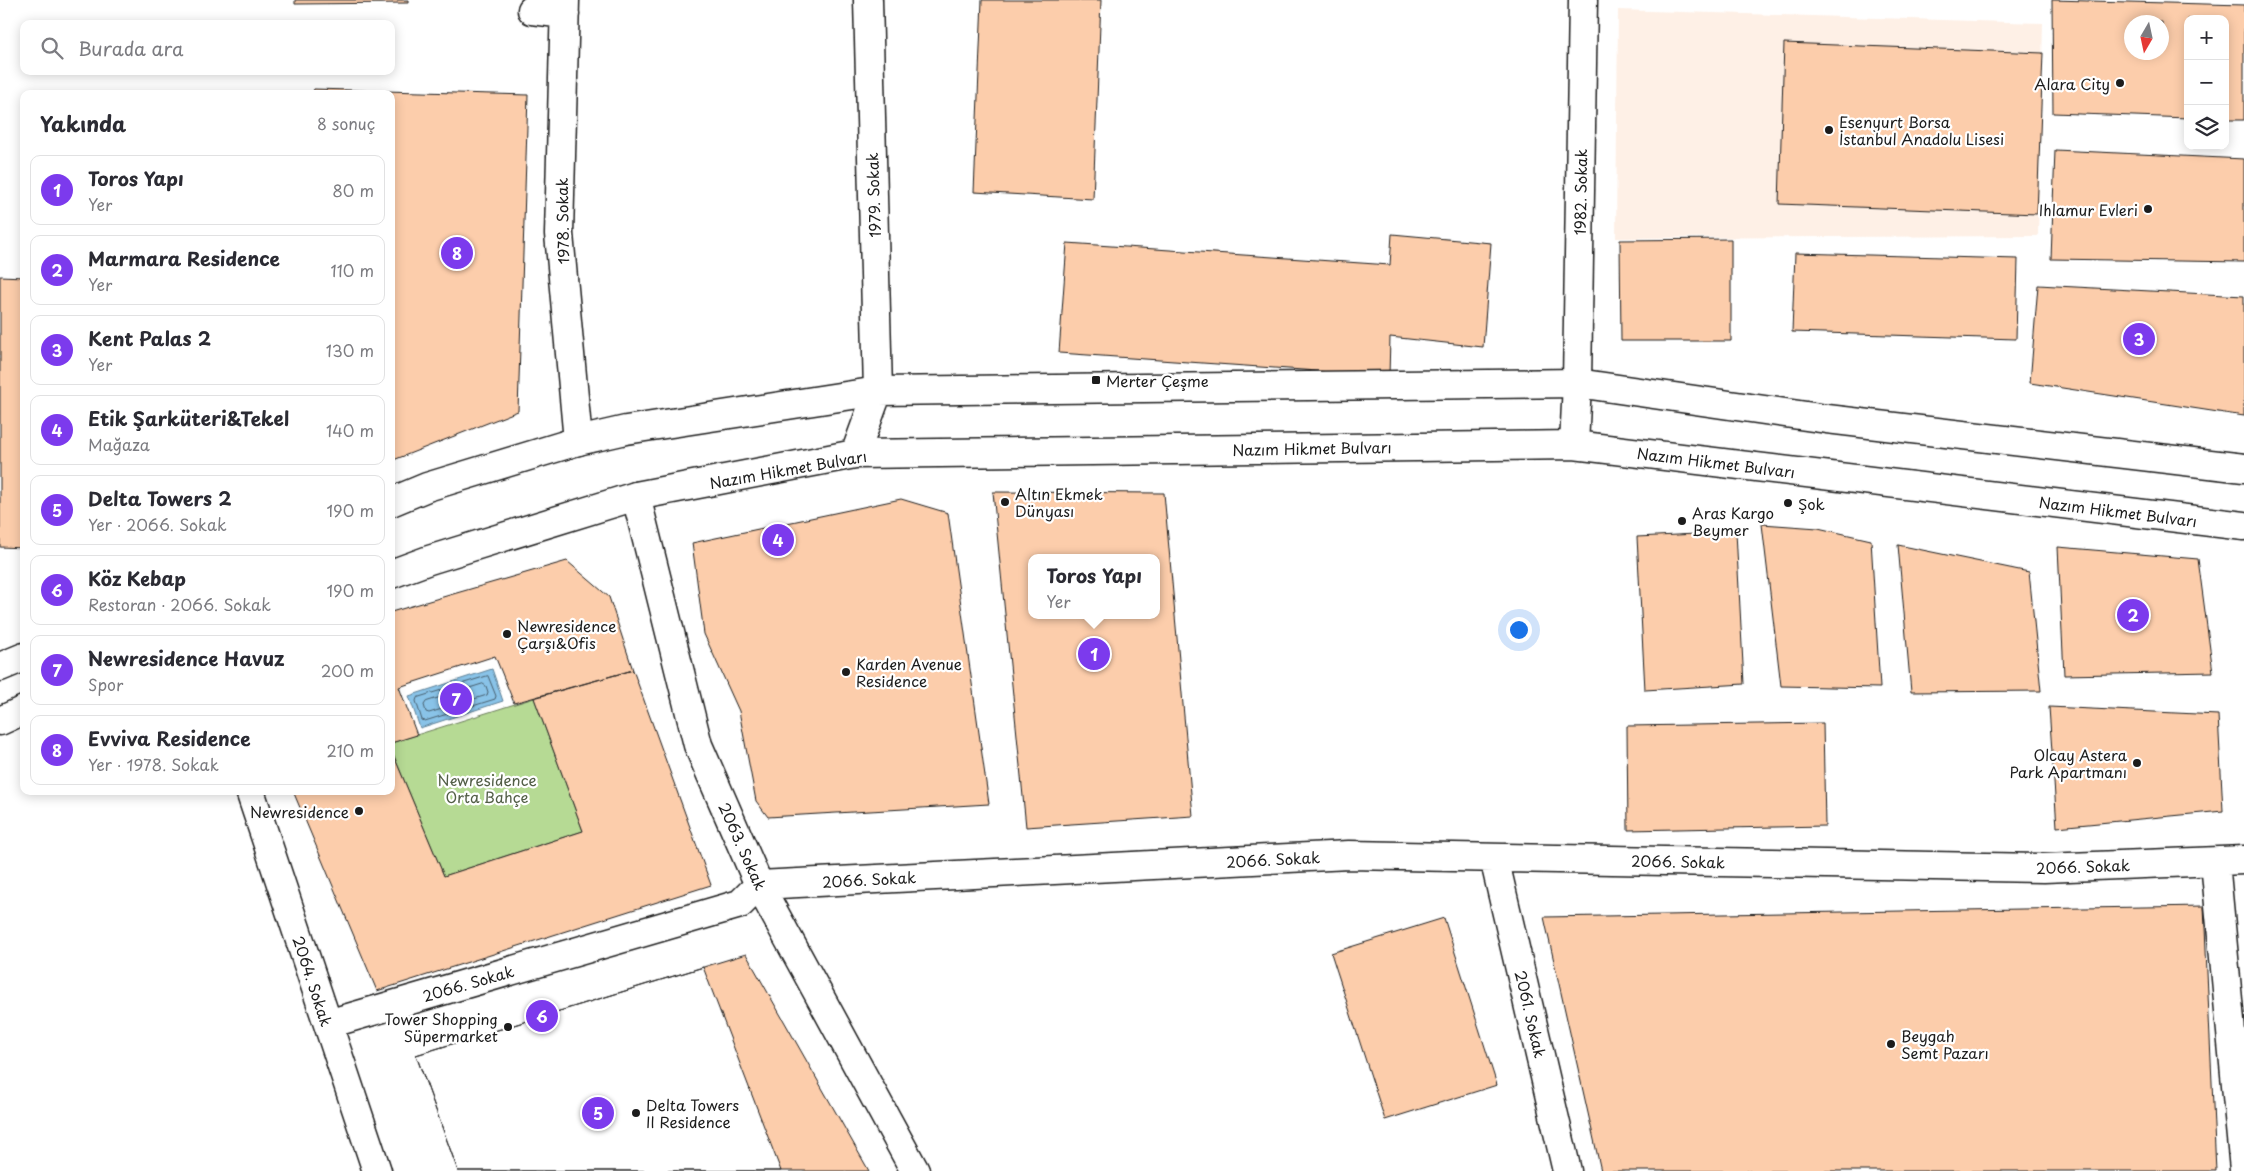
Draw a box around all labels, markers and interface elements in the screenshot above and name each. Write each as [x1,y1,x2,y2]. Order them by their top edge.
north arrow [2124,15,2169,60]
map controls [2184,15,2229,150]
button: + [2184,15,2229,60]
search box [20,20,395,75]
icon: search [38,34,66,62]
text: Burada ara [78,34,183,62]
button: − [2184,60,2229,105]
place label: Alara City [2034,72,2110,95]
marker: Alara City [2114,77,2126,89]
button: layers [2184,105,2229,150]
text: Yakında [40,107,126,139]
place label: Esenyurt Borsa İstanbul Anadolu Lisesi [1839,110,2004,150]
text: 8 sonuç [317,111,375,135]
marker: Esenyurt Borsa İstanbul Anadolu Lisesi [1823,124,1835,136]
street label: 1982. Sokak [1568,148,1592,235]
street label: 1979. Sokak [860,152,886,238]
text: Toros Yapı [88,164,184,192]
street label: 1978. Sokak [550,177,574,264]
text: 1 [53,178,61,202]
text: 80 m [332,178,374,202]
text: Yer [88,192,112,216]
place label: Ihlamur Evleri [2039,198,2138,221]
marker: Ihlamur Evleri [2142,203,2154,215]
pin: 8 [441,234,473,272]
text: Marmara Residence [88,244,280,272]
text: 2 [51,258,63,282]
text: 110 m [331,258,374,282]
text: Yer [88,272,112,296]
pin: 3 [2123,320,2155,358]
text: Kent Palas 2 [88,324,211,352]
text: 3 [52,338,62,362]
text: 130 m [326,338,374,362]
text: Yer [88,352,112,376]
place label: Merter Çeşme [1106,369,1209,392]
marker: Merter Çeşme [1090,374,1102,386]
text: Etik Şarküteri&Tekel [88,404,289,432]
text: 4 [52,418,62,442]
text: 140 m [326,418,374,442]
text: Mağaza [88,432,150,456]
street label: Nazım Hikmet Bulvarı [1232,435,1392,461]
street label: Nazım Hikmet Bulvarı [1636,441,1796,483]
street label: Nazım Hikmet Bulvarı [708,444,868,494]
place label: Altın Ekmek Dünyası [1015,482,1103,522]
text: Delta Towers 2 [88,484,231,512]
street label: Nazım Hikmet Bulvarı [2038,490,2198,532]
place label: Şok [1798,492,1825,515]
marker: Altın Ekmek Dünyası [999,496,1011,508]
marker: Şok [1782,497,1794,509]
text: 5 [52,498,62,522]
text: 190 m [326,498,374,522]
place label: Aras Kargo Beymer [1692,501,1774,541]
text: Yer · 2066. Sokak [88,512,227,536]
marker: Aras Kargo Beymer [1676,515,1688,527]
pin: 4 [762,521,794,559]
popup [1028,554,1160,619]
text: Toros Yapı [1046,561,1142,589]
text: Köz Kebap [88,564,186,592]
text: 6 [51,578,63,602]
text: 190 m [326,578,374,602]
text: Yer [1046,589,1070,613]
text: Restoran · 2066. Sokak [88,592,271,616]
pin: 2 [2117,596,2149,634]
place label: Newresidence Çarşı&Ofis [517,614,616,654]
your location [1506,617,1532,643]
marker: Newresidence Çarşı&Ofis [501,628,513,640]
pin: 1 [1078,635,1110,673]
text: Newresidence Havuz [88,644,285,672]
place label: Karden Avenue Residence [856,652,962,692]
text: 7 [52,658,62,682]
text: 200 m [321,658,374,682]
marker: Karden Avenue Residence [840,666,852,678]
text: Spor [88,672,123,696]
pin: 7 [440,680,472,718]
text: Evviva Residence [88,724,251,752]
text: 8 [52,738,62,762]
text: 210 m [326,738,374,762]
place label: Olcay Astera Park Apartmanı [2010,743,2128,783]
text: Yer · 1978. Sokak [88,752,219,776]
marker: Olcay Astera Park Apartmanı [2131,757,2143,769]
park label: Newresidence Orta Bahçe [437,768,537,808]
street label: 2063. Sokak [713,798,773,894]
place label: Newresidence [250,800,349,823]
marker: Newresidence [353,805,365,817]
street label: 2066. Sokak [1225,845,1321,873]
street label: 2066. Sokak [1631,849,1725,873]
street label: 2066. Sokak [2036,853,2130,879]
street label: 2066. Sokak [821,865,917,893]
street label: 2064. Sokak [288,933,339,1030]
street label: 2066. Sokak [420,959,516,1007]
street label: 2061. Sokak [1510,968,1552,1060]
pin: 6 [526,997,558,1035]
place label: Tower Shopping Süpermarket [385,1007,498,1047]
marker: Tower Shopping Süpermarket [502,1021,514,1033]
place label: Beygah Semt Pazarı [1901,1024,1989,1064]
marker: Beygah Semt Pazarı [1885,1038,1897,1050]
place label: Delta Towers II Residence [646,1093,739,1133]
pin: 5 [582,1094,614,1132]
marker: Delta Towers II Residence [630,1107,642,1119]

